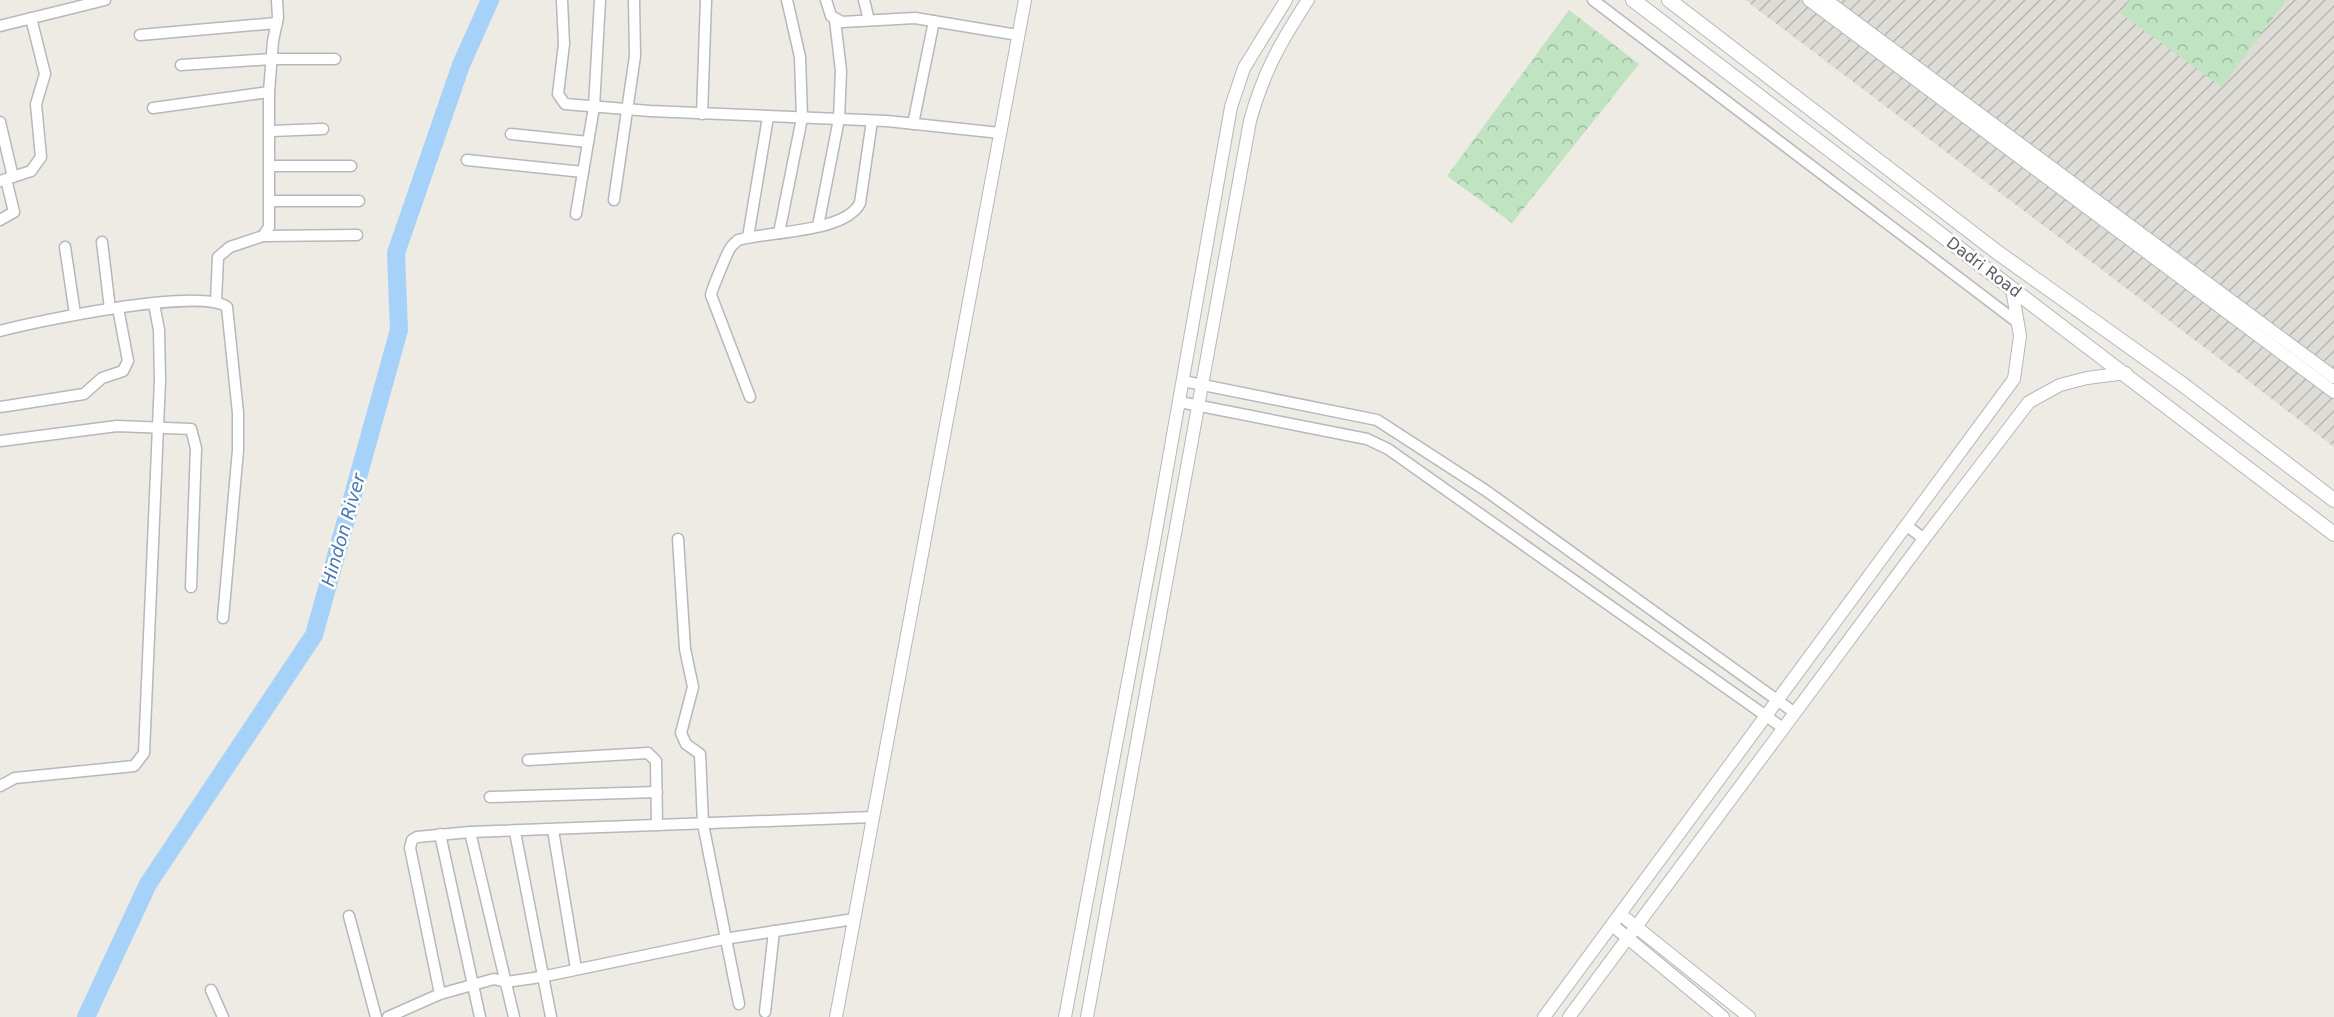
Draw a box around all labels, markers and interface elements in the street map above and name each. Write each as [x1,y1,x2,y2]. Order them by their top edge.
street label: Dadri Road [1943,233,2025,301]
water label: Hindon River [317,470,370,589]

